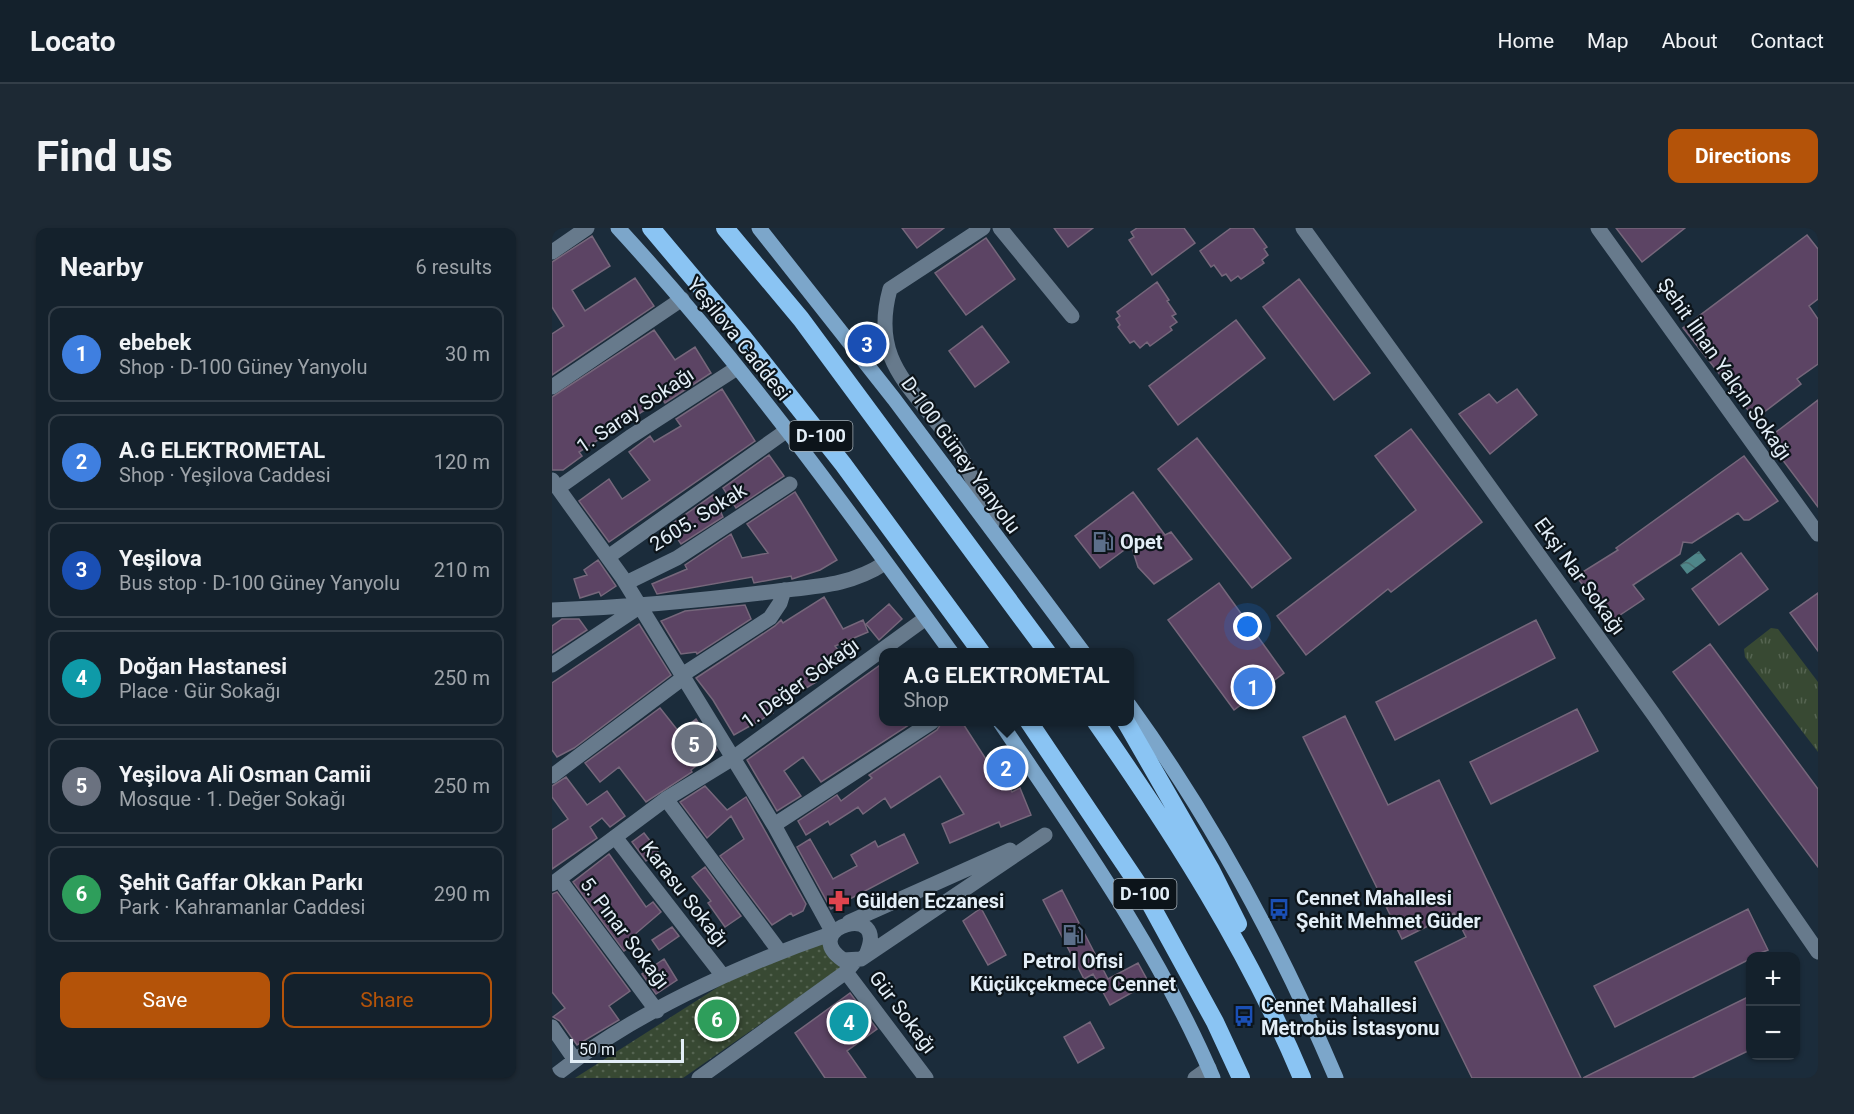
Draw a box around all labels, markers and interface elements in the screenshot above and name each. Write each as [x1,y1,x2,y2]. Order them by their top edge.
text: Locato [30,25,115,58]
text: Home [1498,29,1554,53]
text: Map [1587,29,1629,53]
text: About [1662,29,1718,53]
text: Contact [1751,29,1824,53]
button: Directions [1668,129,1818,183]
text: Find us [36,132,173,181]
text: Nearby [60,252,143,282]
text: 6 results [416,255,492,279]
street label: Yeşilova Caddesi [682,273,796,405]
street label: Şehit İlhan Yalçın Sokağı [1653,273,1797,465]
pin: 3 [848,322,886,366]
text: ebebek [119,330,191,355]
text: 1 [76,342,87,366]
text: 30 m [445,342,490,366]
text: Shop · D-100 Güney Yanyolu [119,355,367,379]
street label: 1. Saray Sokağı [572,362,698,458]
street label: D-100 Güney Yanyolu [896,372,1026,538]
road number: D-100 [790,421,852,451]
text: A.G ELEKTROMETAL [119,438,325,463]
text: 2 [76,450,87,474]
text: 120 m [434,450,490,474]
text: Shop · Yeşilova Caddesi [119,463,331,487]
street label: 2605. Sokak [645,477,752,556]
street label: Ekşi Nar Sokağı [1529,513,1631,639]
fuel station icon: Opet [1091,530,1115,554]
place label: Opet [1120,530,1163,554]
text: Yeşilova [119,546,202,571]
text: 3 [76,558,87,582]
text: 210 m [434,558,490,582]
text: Bus stop · D-100 Güney Yanyolu [119,571,400,595]
your location [1233,612,1262,641]
street label: 1. Değer Sokağı [737,632,863,734]
popup [879,648,1134,726]
text: Doğan Hastanesi [119,654,287,679]
text: A.G ELEKTROMETAL [903,663,1110,688]
pin: 1 [1234,664,1272,710]
text: 4 [76,666,87,690]
text: 250 m [434,666,490,690]
text: Place · Gür Sokağı [119,679,280,703]
text: Shop [903,688,949,712]
pin: 5 [674,722,714,766]
pin: 2 [986,746,1026,790]
text: Yeşilova Ali Osman Camii [119,762,371,787]
text: 5 [76,774,87,798]
text: 250 m [434,774,490,798]
text: Mosque · 1. Değer Sokağı [119,787,346,811]
street label: Karasu Sokağı [636,836,734,952]
text: Şehit Gaffar Okkan Parkı [119,870,363,895]
street label: 5. Pınar Sokağı [575,873,675,993]
road number: D-100 [1114,879,1176,909]
text: 6 [76,882,87,906]
text: 290 m [434,882,490,906]
place label: Cennet Mahallesi Şehit Mehmet Güder [1296,886,1482,933]
pharmacy icon: Gülden Eczanesi [827,889,851,913]
place label: Gülden Eczanesi [856,889,1004,913]
text: Park · Kahramanlar Caddesi [119,895,365,919]
bus stop icon: Cennet Mahallesi Şehit Mehmet Güder [1267,897,1291,921]
fuel station icon: Petrol Ofisi Küçükçekmece Cennet [1061,923,1085,947]
place label: Petrol Ofisi Küçükçekmece Cennet [970,949,1176,996]
map controls [1746,952,1800,1060]
button: + [1746,952,1800,1006]
street label: Gür Sokağı [864,966,942,1058]
button: Save [60,972,270,1028]
button: Share [282,972,492,1028]
place label: Cennet Mahallesi Metrobüs İstasyonu [1261,993,1440,1040]
pin: 6 [698,996,736,1042]
pin: 4 [830,1000,868,1044]
bus stop icon: Cennet Mahallesi Metrobüs İstasyonu [1232,1004,1256,1028]
button: − [1746,1006,1800,1060]
scale bar [570,1036,684,1064]
text: 50 m [579,1040,615,1059]

